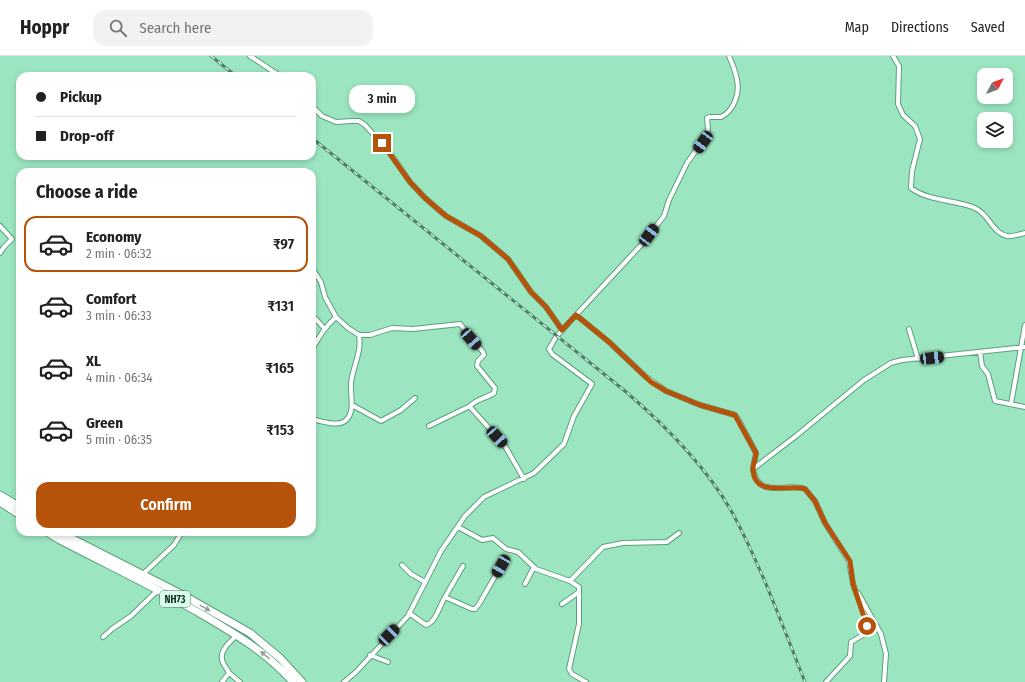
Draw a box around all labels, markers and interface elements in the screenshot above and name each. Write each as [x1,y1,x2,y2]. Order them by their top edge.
search box [93,10,373,46]
text: Hoppr [20,16,69,39]
icon: search [107,17,129,39]
text: Search here [139,19,211,37]
text: Map [845,19,869,36]
text: Directions [891,19,949,36]
text: Saved [971,19,1005,36]
north arrow [977,68,1013,104]
map controls [977,68,1013,148]
callout: 3 min [349,85,415,113]
text: Pickup [60,88,102,106]
text: 3 min [368,91,397,106]
button: layers [977,112,1013,148]
text: Drop-off [60,127,114,145]
car [691,129,715,155]
route end [373,134,391,152]
text: Choose a ride [36,181,138,203]
car [637,222,661,248]
icon: car [38,226,74,262]
text: Economy [86,228,141,246]
text: ₹97 [273,235,294,253]
text: 2 min · 06:32 [86,246,151,261]
icon: car [38,288,74,324]
text: Comfort [86,290,137,308]
text: ₹131 [268,297,294,315]
text: 3 min · 06:33 [86,308,152,323]
car [459,326,483,352]
icon: car [38,350,74,386]
car [919,351,945,365]
text: XL [86,352,101,370]
text: ₹165 [266,359,294,377]
text: 4 min · 06:34 [86,370,153,385]
icon: car [38,412,74,448]
text: Green [86,414,123,432]
text: ₹153 [266,421,294,439]
car [485,424,509,450]
text: 5 min · 06:35 [86,432,152,447]
button: Confirm [36,482,296,528]
car [490,553,512,579]
road number: NH73 [160,591,190,607]
one-way arrow [199,605,211,612]
route start [858,617,876,635]
car [376,622,402,648]
one-way arrow [259,651,270,659]

